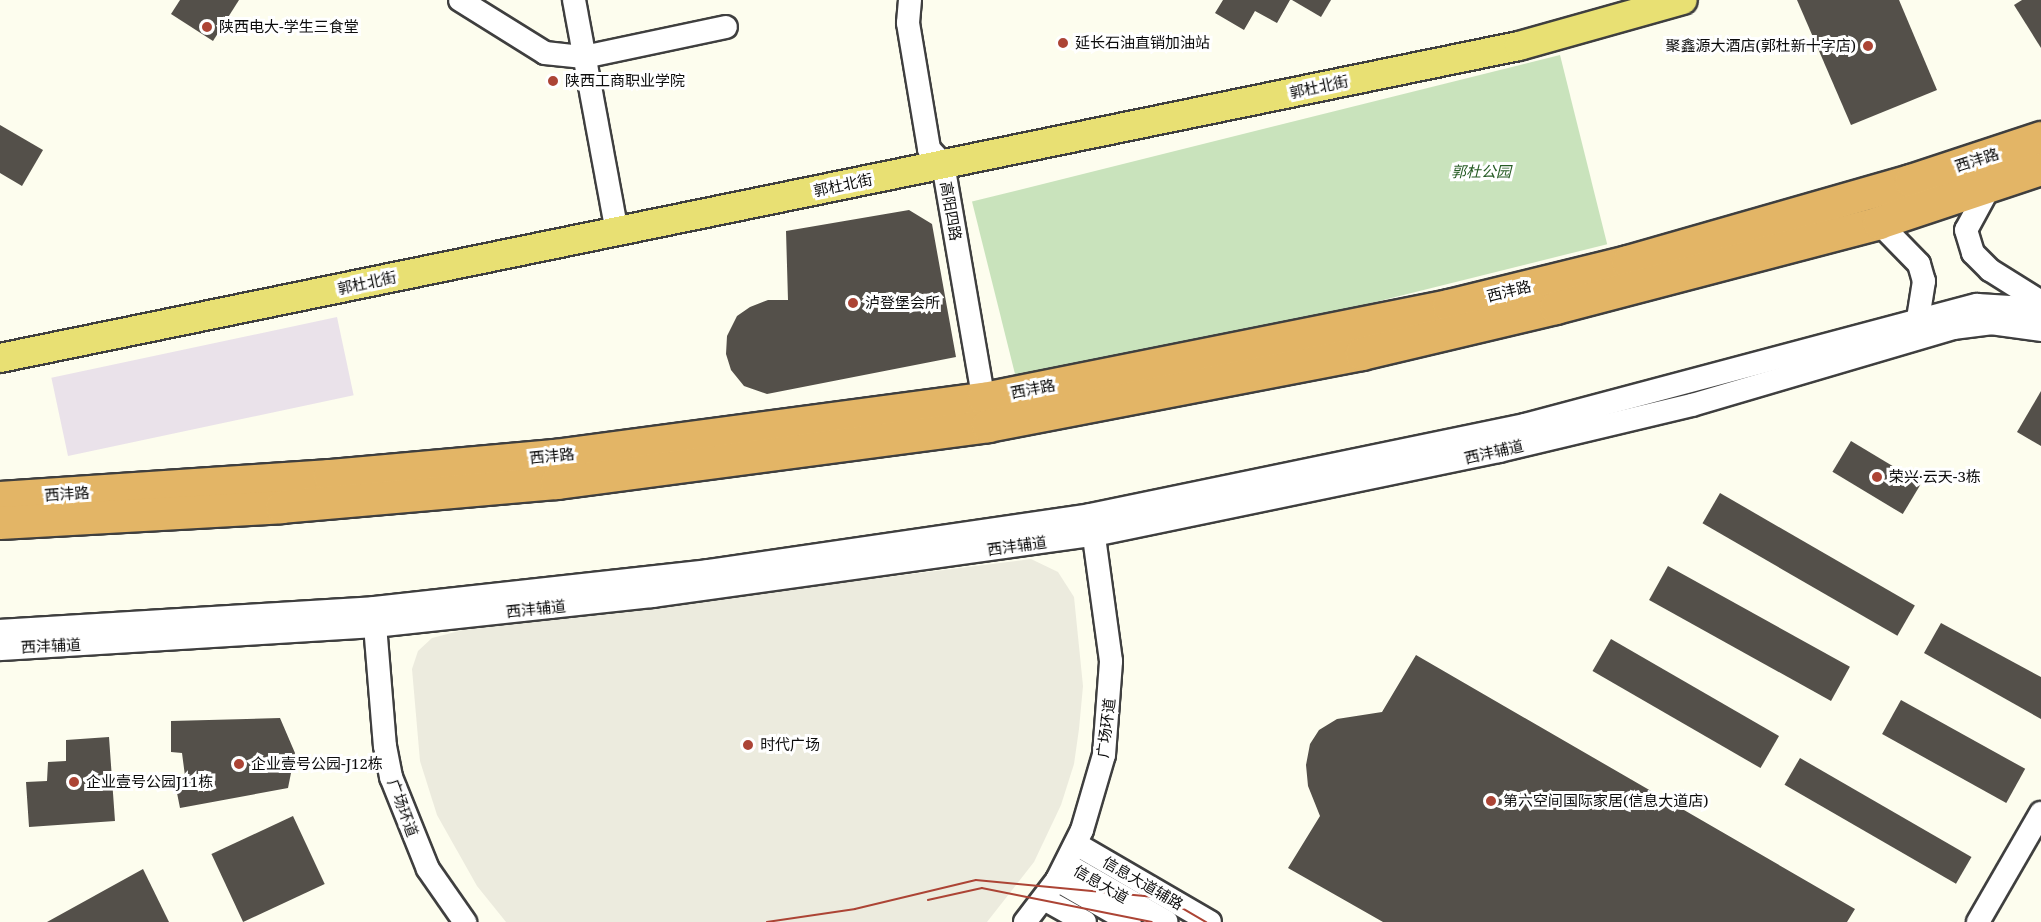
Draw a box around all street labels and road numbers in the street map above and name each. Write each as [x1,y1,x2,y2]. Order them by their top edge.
street label: 郭杜北街 [1288,72,1350,102]
street label: 西沣路 [1953,144,2001,176]
street label: 郭杜北街 [812,170,874,200]
street label: 高阳四路 [937,180,965,242]
street label: 郭杜北街 [336,268,398,298]
street label: 西沣路 [1485,277,1533,305]
street label: 西沣路 [1009,376,1057,402]
street label: 西沣辅道 [1463,436,1525,468]
street label: 西沣路 [529,445,575,467]
street label: 西沣路 [44,483,90,505]
street label: 西沣辅道 [986,533,1048,559]
street label: 西沣辅道 [505,597,567,621]
street label: 西沣辅道 [21,635,81,657]
street label: 广场环道 [1093,697,1119,759]
street label: 广场环道 [384,777,422,839]
street label: 信息大道辅路 [1100,853,1186,913]
street label: 信息大道 [1071,861,1131,907]

